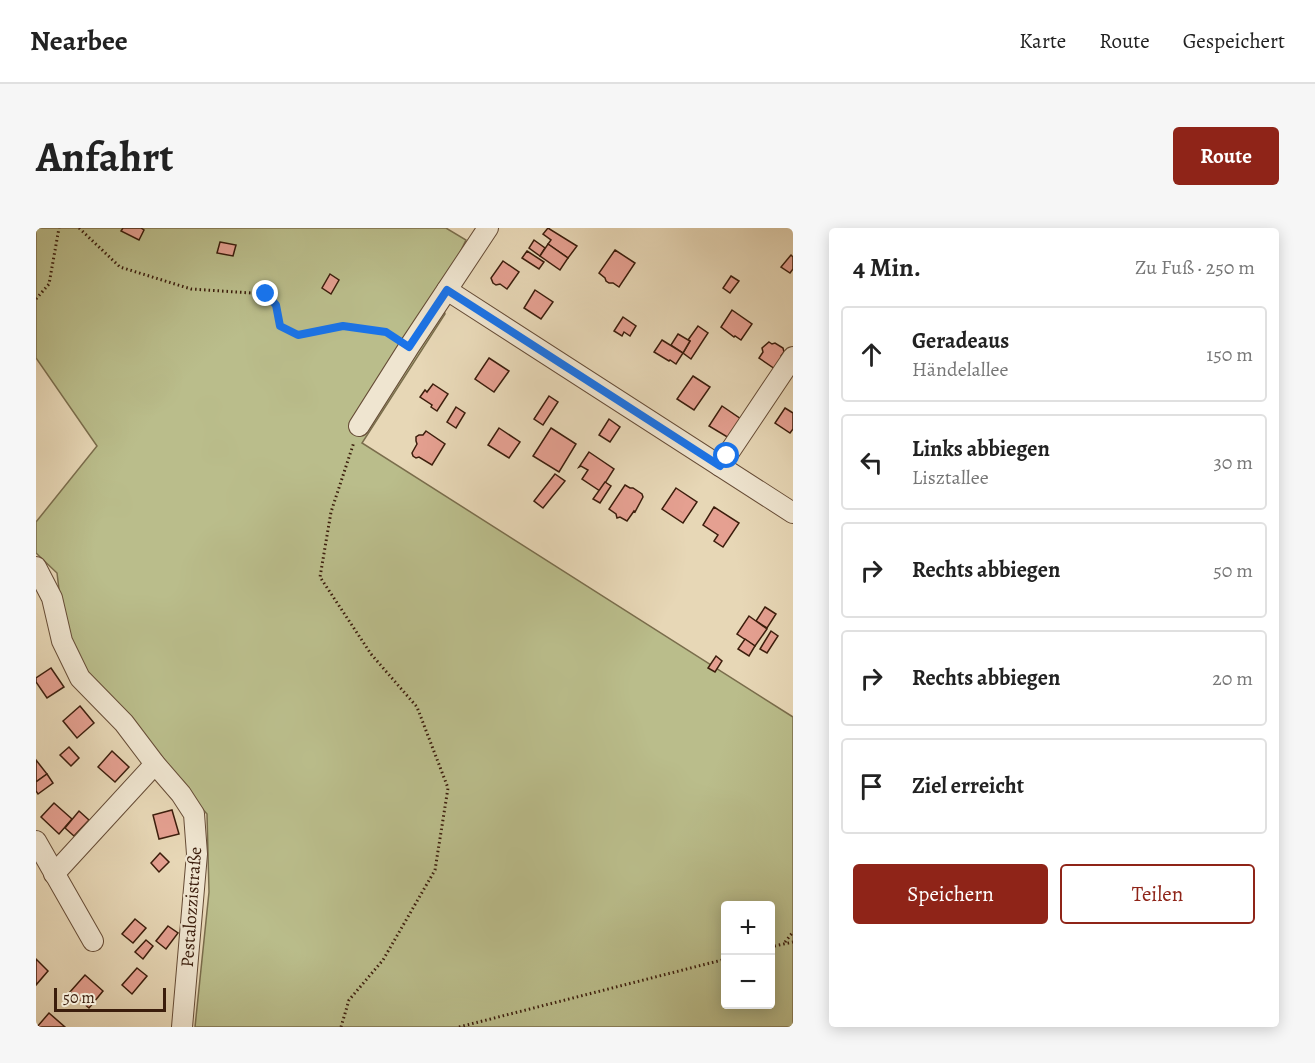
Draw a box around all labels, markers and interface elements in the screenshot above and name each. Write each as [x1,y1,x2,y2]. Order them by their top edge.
text: Nearbee [30,22,128,60]
text: Karte [1019,27,1066,55]
text: Route [1099,27,1150,55]
text: Gespeichert [1183,27,1285,55]
button: Route [1173,127,1279,185]
text: Anfahrt [36,128,173,185]
text: 4 Min. [853,250,921,285]
text: Zu Fuß · 250 m [1135,254,1255,281]
route end [252,280,278,306]
text: Geradeaus [912,326,1009,356]
icon: ahead [855,338,888,371]
text: 150 m [1206,341,1253,368]
text: Händelallee [912,356,1009,383]
text: Links abbiegen [912,434,1050,464]
route start [713,442,739,468]
icon: left [855,446,888,479]
text: 30 m [1213,449,1253,476]
text: Lisztallee [912,464,989,491]
icon: right [855,554,888,587]
text: Rechts abbiegen [912,555,1060,585]
text: 50 m [1213,557,1253,584]
icon: right [855,662,888,695]
text: Rechts abbiegen [912,663,1060,693]
text: 20 m [1212,665,1253,692]
icon: arrive [855,770,888,803]
text: Ziel erreicht [912,771,1024,801]
street label: Pestalozzistraße [175,846,207,968]
button: Speichern [853,864,1048,924]
button: Teilen [1060,864,1255,924]
map controls [721,901,775,1009]
button: + [721,901,775,955]
button: − [721,955,775,1009]
scale bar [54,985,166,1012]
text: 50 m [63,987,95,1009]

